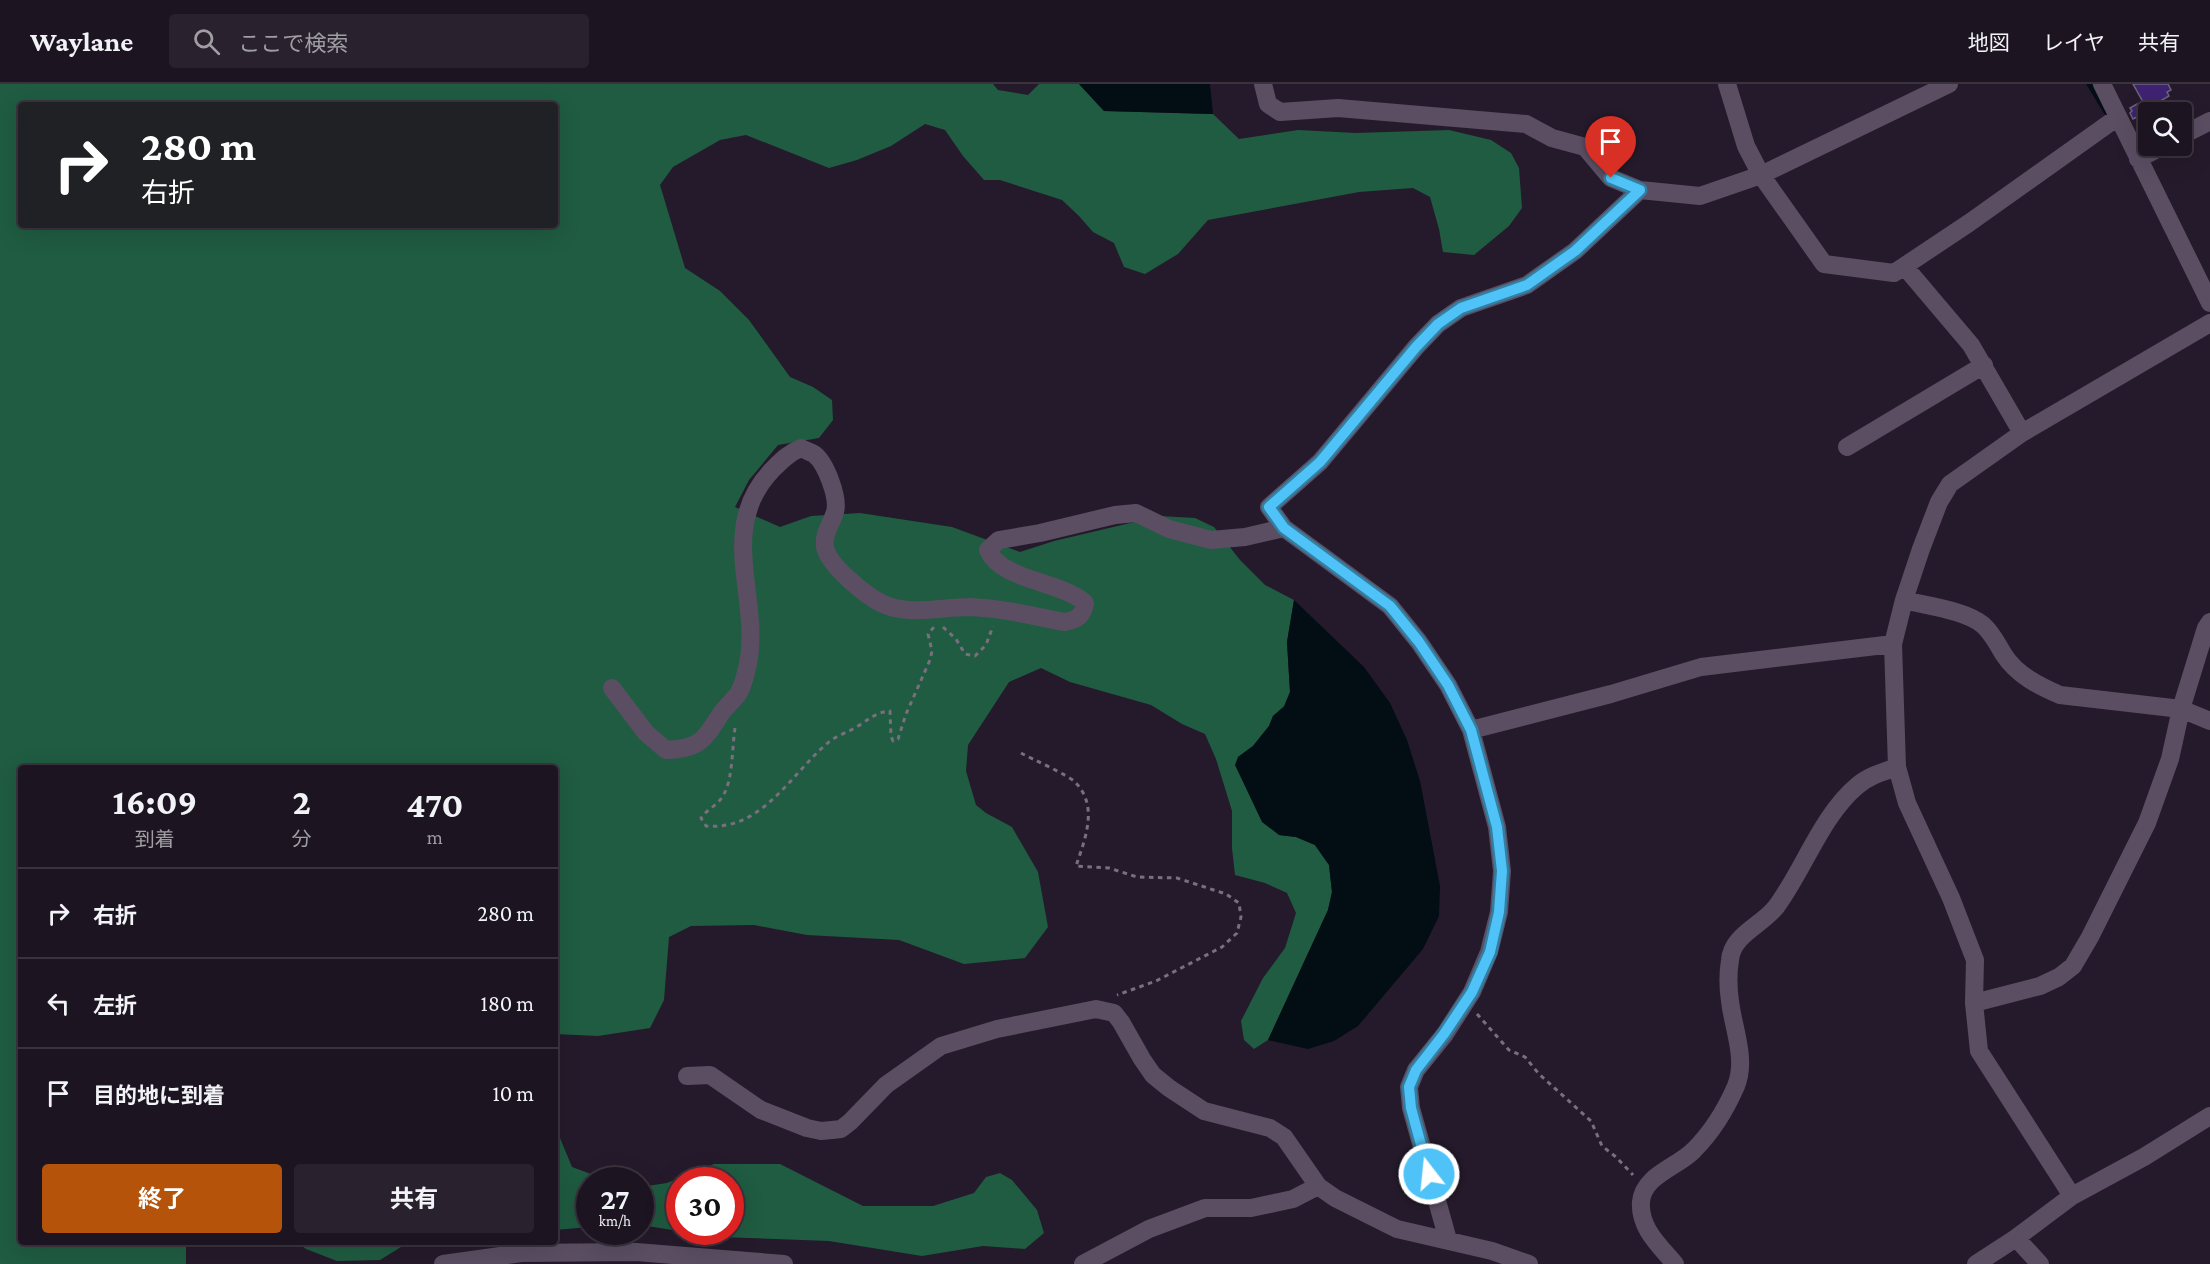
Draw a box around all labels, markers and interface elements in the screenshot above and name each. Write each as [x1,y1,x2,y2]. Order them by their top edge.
search box [169,14,589,68]
icon: search [190,25,223,58]
text: Waylane [30,26,133,57]
text: ここで検索 [238,31,348,56]
text: 地図 [1968,31,2010,55]
text: レイヤ [2043,31,2105,55]
text: 共有 [2138,31,2180,55]
map controls [2138,102,2192,156]
button: search [2138,102,2192,156]
pin [1585,116,1636,178]
text: 280 m [141,122,256,169]
icon: arrive [1594,125,1627,158]
icon: right [42,126,120,204]
text: 右折 [141,178,195,208]
text: 16:09 [113,782,197,822]
text: 2 [292,782,311,822]
text: 470 [406,785,463,825]
text: m [427,826,443,848]
text: 到着 [135,828,175,850]
text: 分 [292,828,312,850]
icon: right [42,897,75,930]
text: 280 m [477,901,534,926]
text: 右折 [93,903,137,928]
icon: left [42,987,75,1020]
text: 180 m [481,991,534,1016]
text: 左折 [93,993,137,1018]
icon: arrive [42,1077,75,1110]
text: 10 m [492,1081,534,1106]
text: 目的地に到着 [93,1083,225,1108]
position arrow [1397,1142,1461,1206]
button: 終了 [42,1164,282,1233]
button: 共有 [294,1164,534,1233]
speed limit sign: 30 [666,1167,744,1245]
text: 27 [600,1182,630,1215]
text: km/h [599,1213,631,1229]

